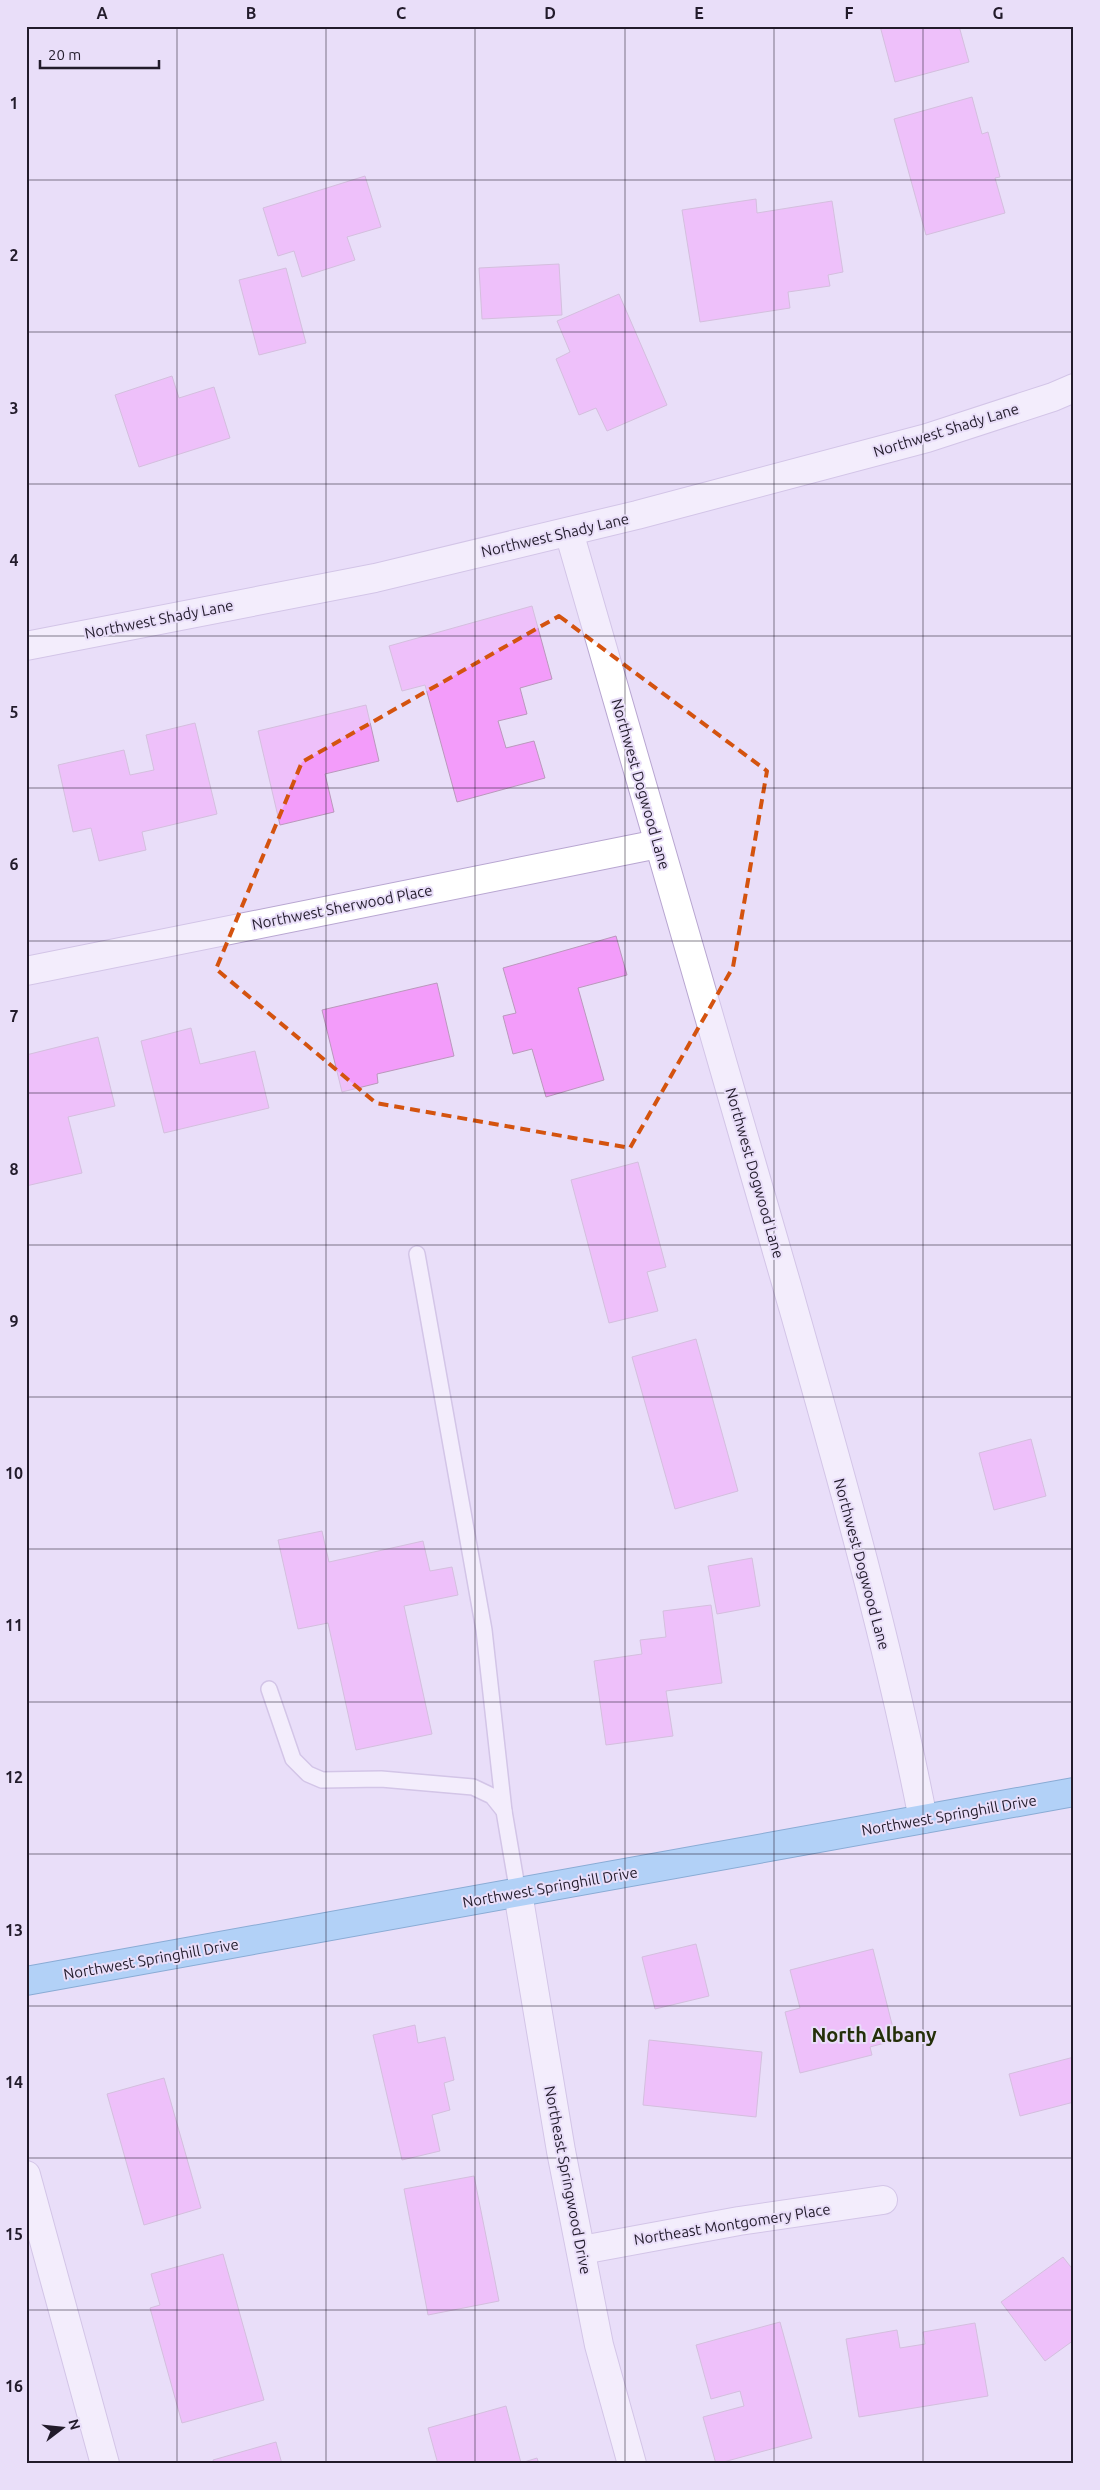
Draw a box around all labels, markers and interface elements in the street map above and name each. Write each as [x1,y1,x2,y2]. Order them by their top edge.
text: A [96,4,108,22]
text: B [246,4,256,22]
text: C [396,4,406,22]
text: D [544,4,556,22]
text: E [694,4,704,22]
text: F [845,4,854,22]
text: G [992,4,1004,22]
scale bar [40,38,159,70]
text: 20 m [48,46,81,63]
text: 1 [9,94,19,112]
text: 2 [9,246,19,264]
text: 3 [9,399,19,417]
street label: Northwest Shady Lane [871,400,1021,460]
street label: Northwest Shady Lane [479,510,631,560]
text: 4 [9,551,19,569]
street label: Northwest Shady Lane [83,596,235,642]
street label: Northwest Dogwood Lane [608,697,674,871]
text: 5 [9,703,19,721]
text: 6 [9,855,19,873]
street label: Northwest Sherwood Place [250,881,434,933]
text: 7 [9,1007,19,1025]
street label: Northwest Dogwood Lane [722,1086,788,1260]
text: 8 [9,1160,19,1178]
text: 9 [9,1312,19,1330]
text: 10 [5,1464,23,1482]
street label: Northwest Dogwood Lane [831,1476,893,1652]
text: 11 [5,1616,23,1634]
text: 12 [5,1768,23,1786]
street label: Northwest Springhill Drive [860,1791,1038,1839]
street label: Northwest Springhill Drive [461,1863,639,1911]
text: 13 [5,1921,23,1939]
street label: Northwest Springhill Drive [62,1935,240,1983]
district label: North Albany [811,2023,937,2046]
text: 14 [5,2073,23,2091]
street label: Northeast Springwood Drive [541,2084,595,2276]
street label: Northeast Montgomery Place [632,2200,832,2248]
text: 15 [5,2225,23,2243]
text: 16 [5,2377,23,2395]
north arrow [38,2402,88,2452]
text: N [65,2417,84,2432]

